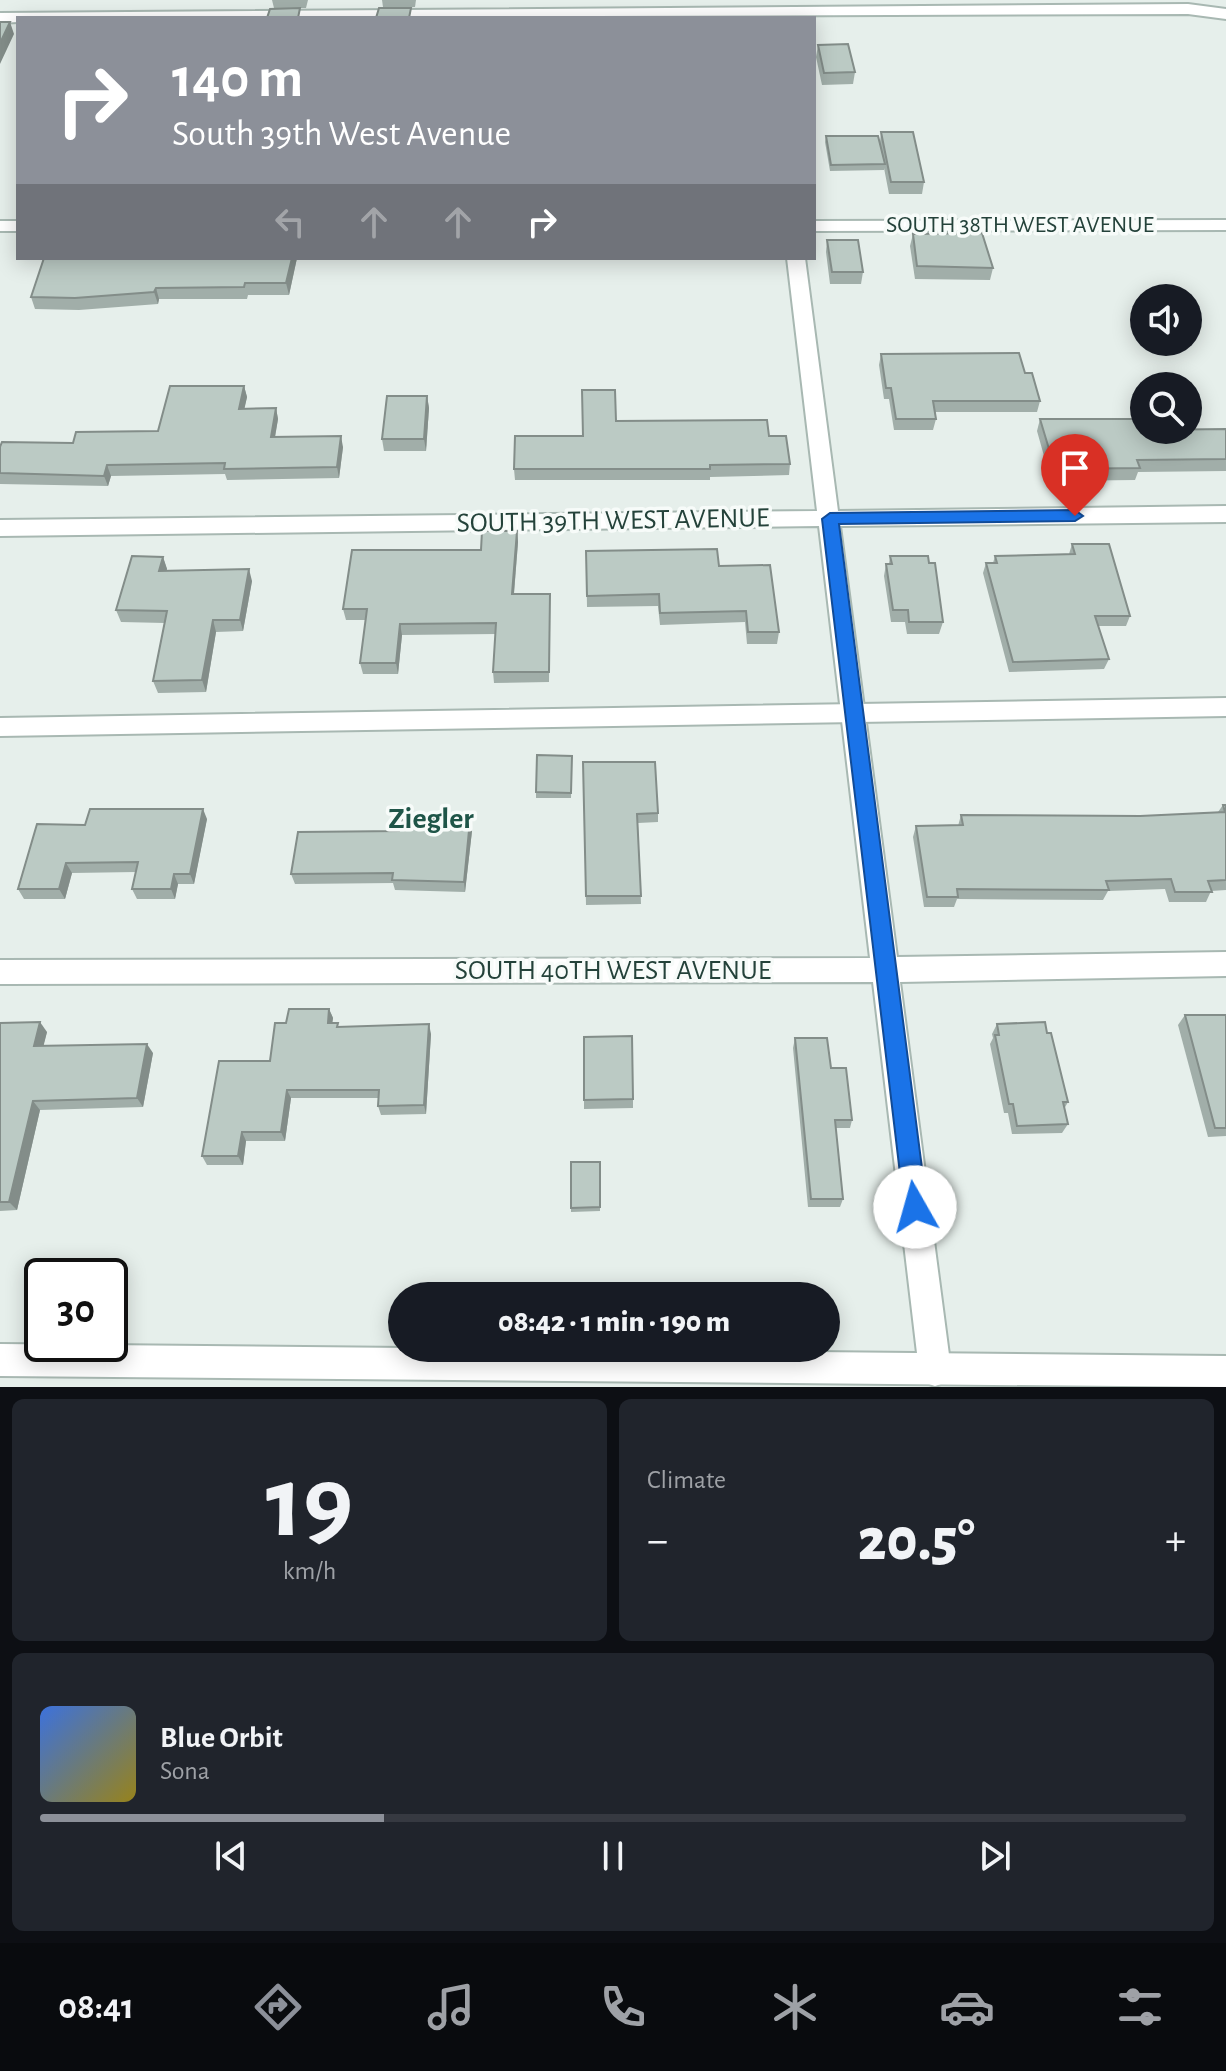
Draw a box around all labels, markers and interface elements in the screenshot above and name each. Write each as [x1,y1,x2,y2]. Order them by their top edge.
icon: right [40,48,144,152]
text: 140 m [172,51,303,107]
text: South 39th West Avenue [172,116,511,152]
icon: left [268,200,312,244]
icon: ahead [352,200,396,244]
icon: ahead [436,200,480,244]
icon: right [520,200,564,244]
street label: SOUTH 38TH WEST AVENUE [886,213,1155,237]
map controls [1130,284,1202,444]
button: sound [1130,284,1202,356]
button: search [1130,372,1202,444]
pin [1041,434,1109,516]
icon: arrive [1053,446,1097,490]
street label: SOUTH 39TH WEST AVENUE [456,504,770,538]
district label: Ziegler [388,804,474,834]
street label: SOUTH 40TH WEST AVENUE [455,957,771,985]
position arrow [873,1165,957,1249]
speed limit sign: 30 [24,1258,128,1362]
text: 08:42 · 1 min · 190 m [498,1307,730,1337]
text: 19 [266,1452,353,1556]
text: Climate [647,1467,726,1493]
text: 20.5° [858,1511,975,1571]
text: − [647,1519,668,1563]
text: + [1165,1519,1186,1563]
text: km/h [283,1558,336,1584]
text: Blue Orbit [160,1723,283,1753]
text: Sona [160,1758,210,1784]
icon: previous [209,1834,253,1878]
icon: pause [591,1834,635,1878]
icon: next [973,1834,1017,1878]
icon: directions [250,1979,306,2035]
icon: music [423,1979,479,2035]
icon: phone [595,1979,651,2035]
icon: climate [767,1979,823,2035]
icon: car [939,1979,995,2035]
icon: filters [1112,1979,1168,2035]
text: 08:41 [58,1989,134,2025]

